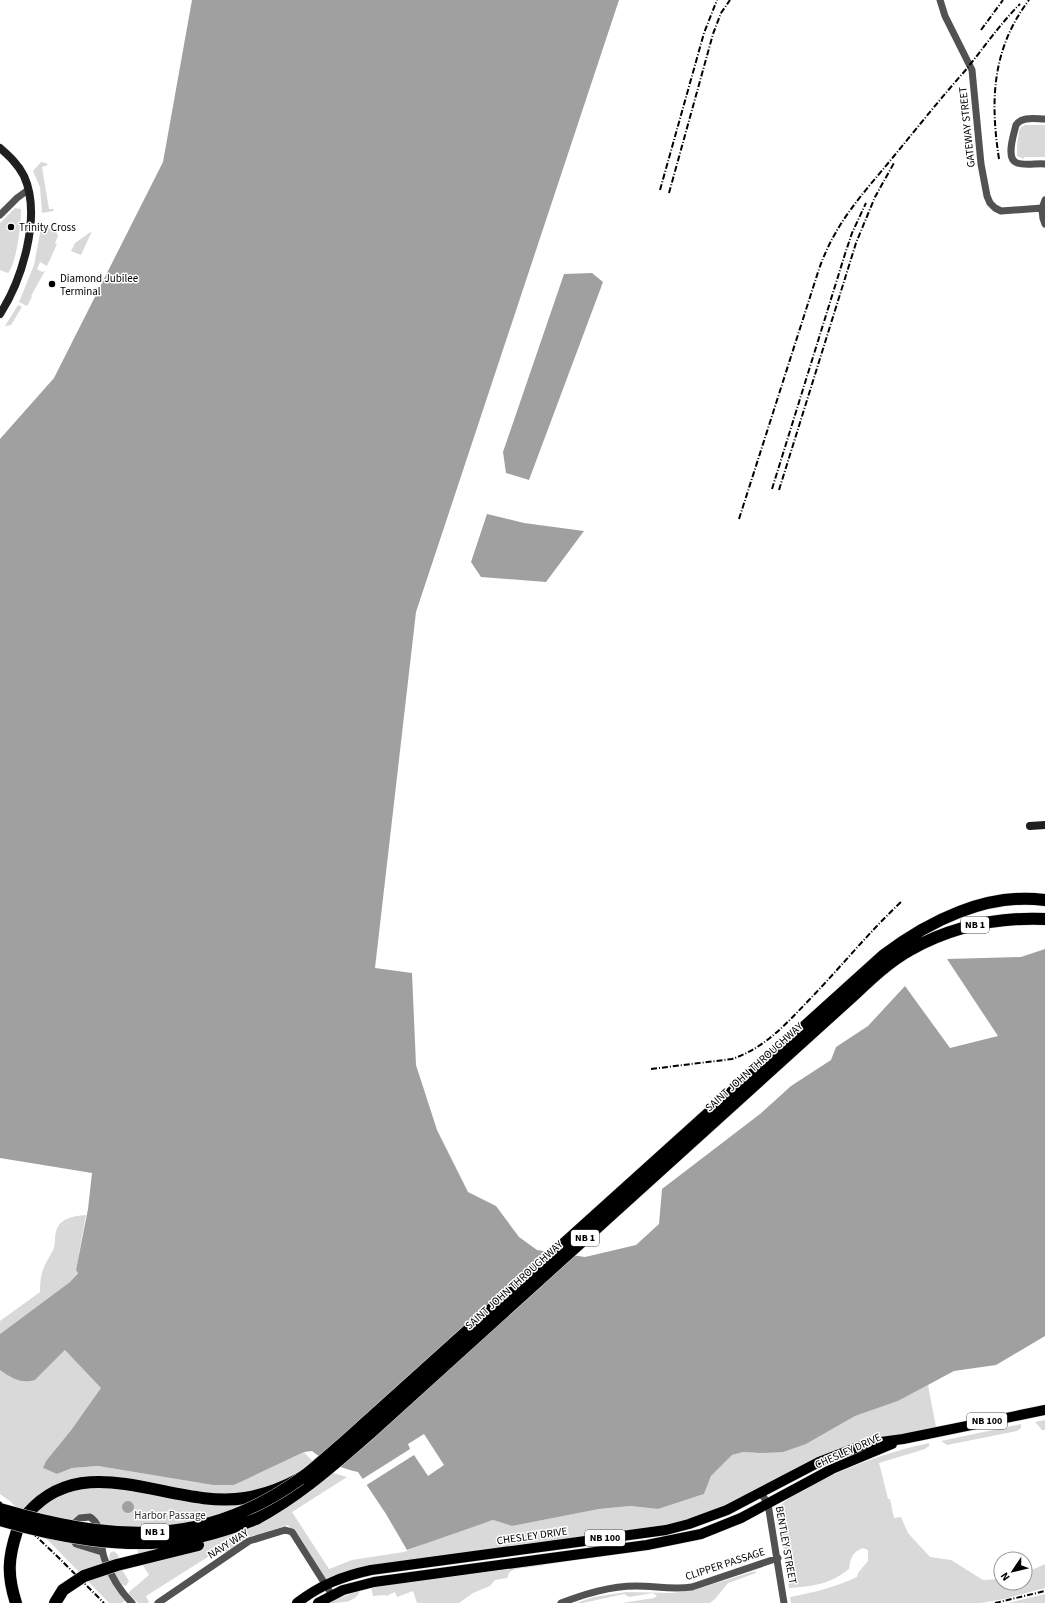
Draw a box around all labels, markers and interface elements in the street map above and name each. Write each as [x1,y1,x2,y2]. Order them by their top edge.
street label: GATEWAY STREET [955,86,979,168]
place label: Trinity Cross [19,220,76,235]
marker: Trinity Cross [6,222,16,232]
place label: Diamond Jubilee Terminal [60,271,139,299]
marker: Diamond Jubilee Terminal [47,279,57,289]
road number: NB 1 [961,917,989,933]
street label: SAINT JOHN THROUGHWAY [702,1019,807,1115]
road number: NB 1 [571,1230,599,1246]
street label: SAINT JOHN THROUGHWAY [462,1237,567,1333]
road number: NB 100 [967,1413,1007,1429]
street label: CHESLEY DRIVE [812,1430,884,1472]
street label: BENTLEY STREET [772,1505,800,1585]
park label: Harbor Passage [134,1508,206,1523]
road number: NB 1 [141,1524,169,1540]
street label: CHESLEY DRIVE [496,1524,568,1548]
street label: NAVY WAY [205,1525,252,1562]
road number: NB 100 [585,1530,625,1546]
street label: CLIPPER PASSAGE [683,1544,767,1584]
north arrow [993,1551,1033,1591]
text: N [997,1569,1013,1584]

